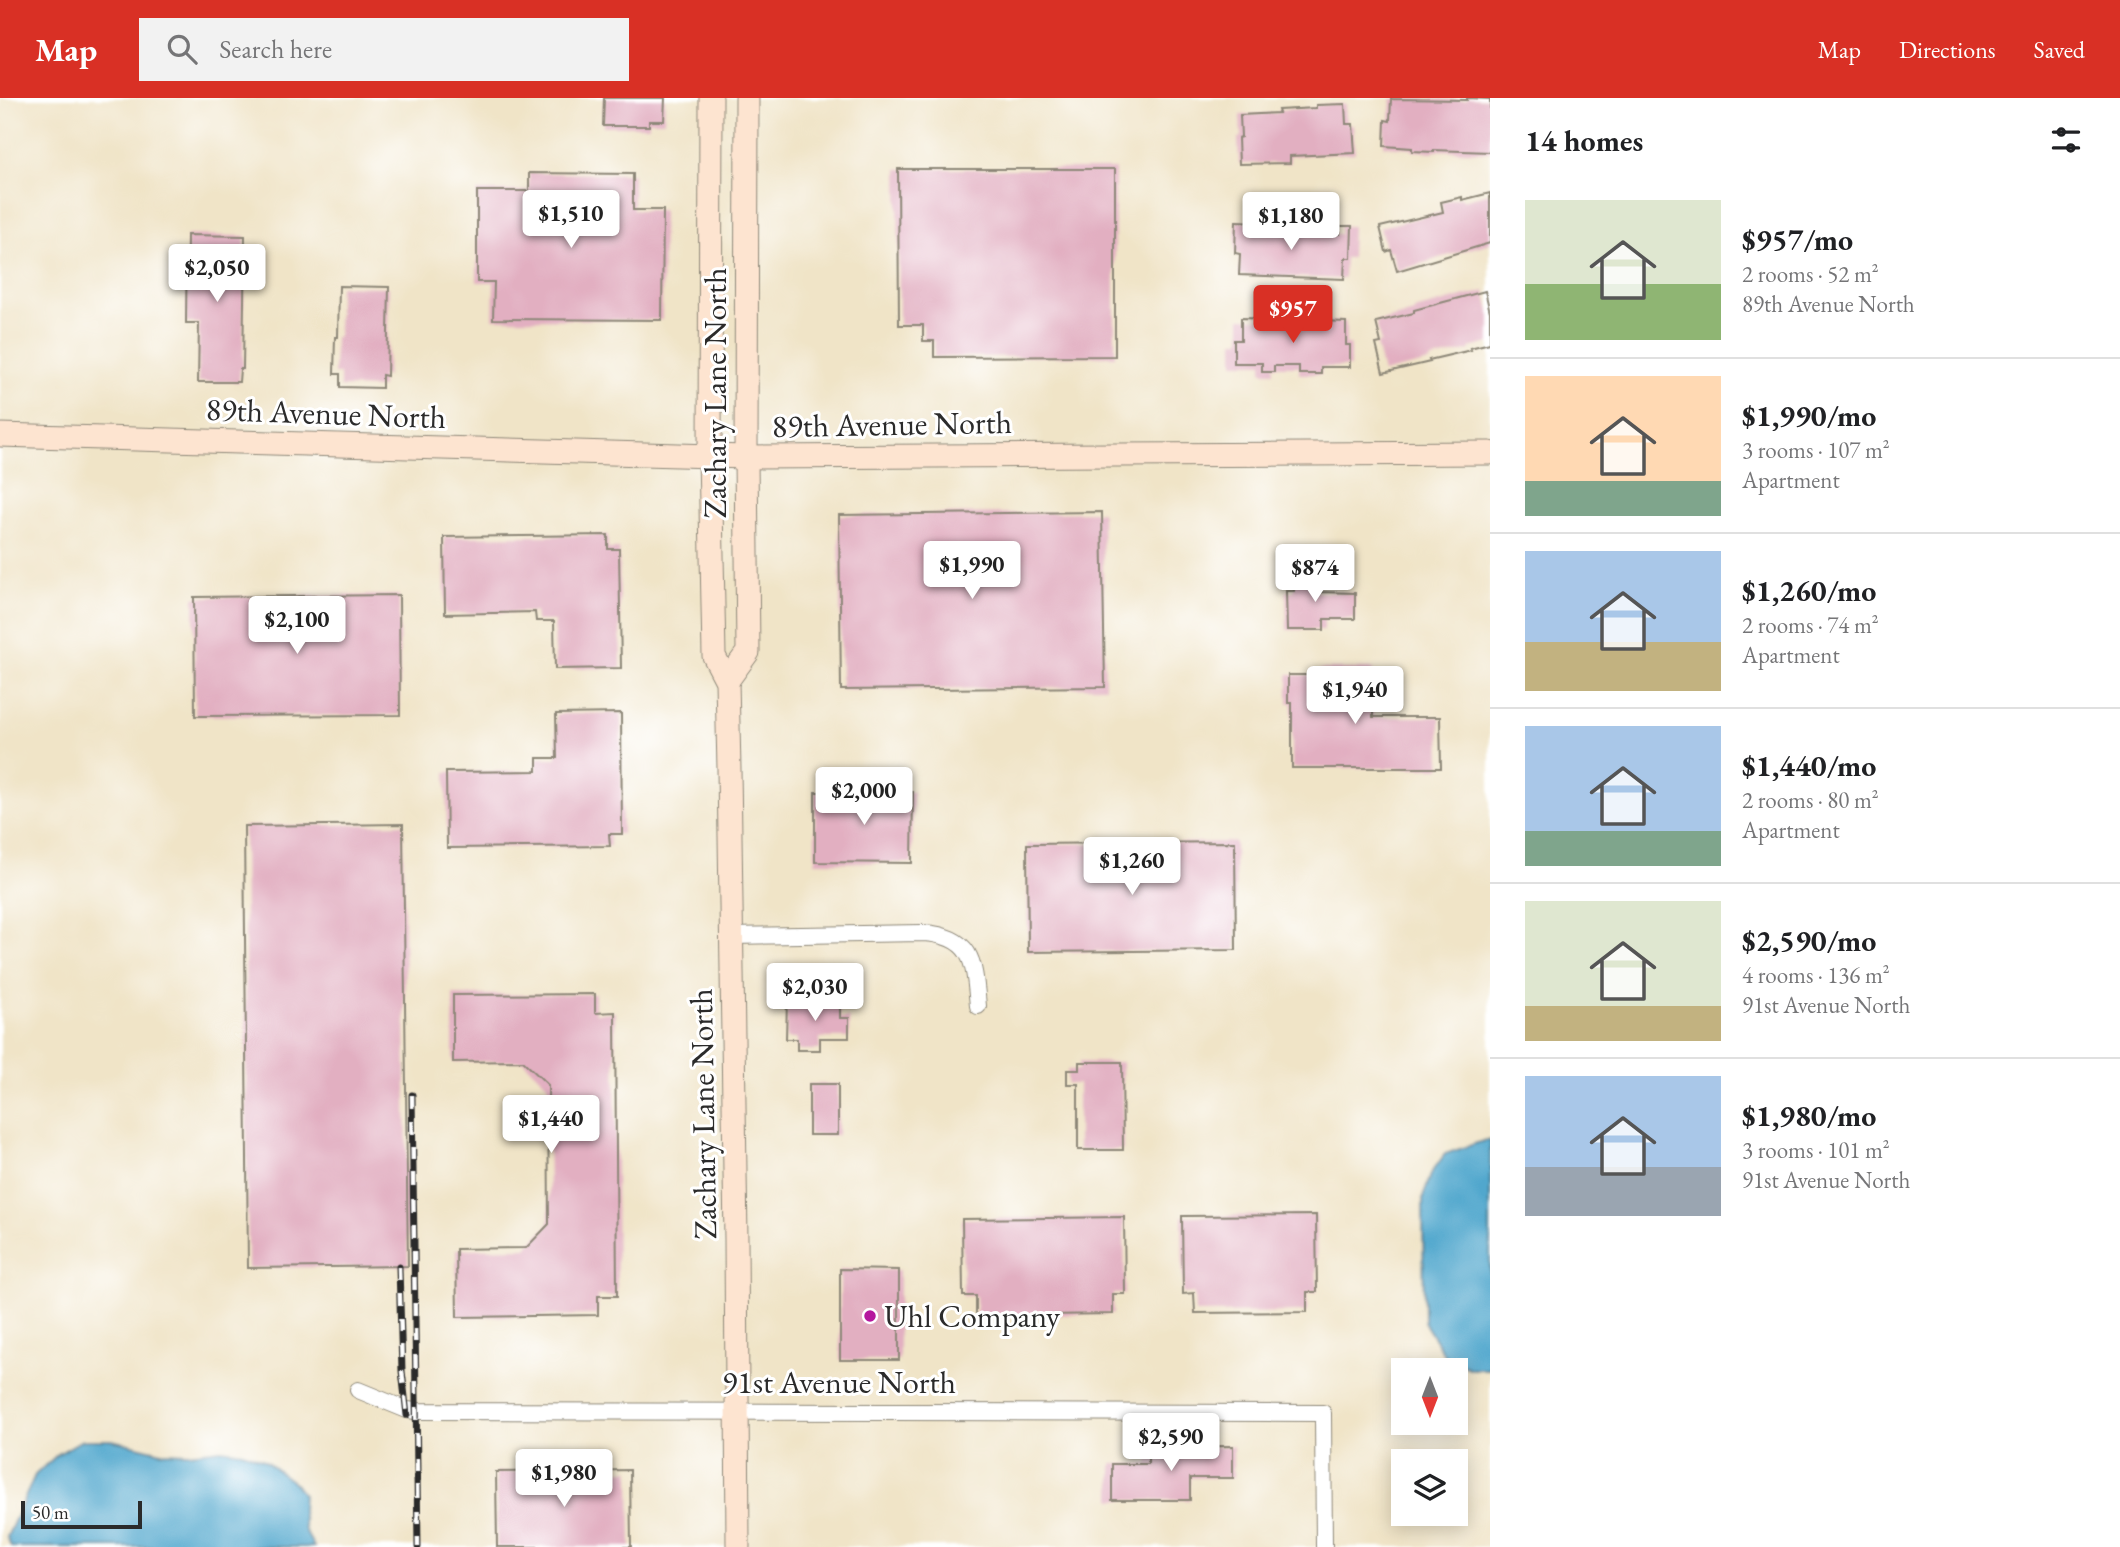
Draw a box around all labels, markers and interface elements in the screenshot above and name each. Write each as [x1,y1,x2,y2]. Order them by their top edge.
search box [139,18,629,81]
text: Map [35,28,97,71]
icon: search [163,30,201,68]
text: Search here [219,32,332,66]
text: Map [1818,34,1861,65]
text: Directions [1899,34,1996,65]
text: Saved [2034,34,2085,65]
text: 14 homes [1525,121,1643,160]
icon: filters [2047,121,2085,159]
pin: $1,510 [514,190,628,250]
pin: $1,180 [1234,192,1348,252]
text: $1,510 [539,198,603,228]
text: $1,180 [1259,200,1323,230]
text: $957/mo [1742,220,1853,259]
icon: home [1581,228,1665,312]
pin: $2,050 [160,244,274,304]
text: $2,050 [185,252,249,282]
text: 2 rooms · 52 m² [1742,259,1879,289]
street label: Zachary Lane North [694,267,736,519]
pin: $957 [1252,286,1334,345]
text: 89th Avenue North [1742,289,1915,319]
text: $957 [1269,293,1317,323]
street label: 89th Avenue North [205,388,447,438]
text: $1,990/mo [1742,396,1876,435]
street label: 89th Avenue North [772,401,1012,447]
icon: home [1581,404,1665,488]
text: 3 rooms · 107 m² [1742,435,1890,465]
text: Apartment [1742,465,1840,495]
pin: $1,990 [915,542,1029,601]
pin: $874 [1274,545,1356,604]
text: $1,990 [940,549,1004,579]
text: $874 [1291,552,1339,582]
text: $1,260/mo [1742,571,1876,610]
icon: home [1581,579,1665,663]
pin: $2,100 [240,596,354,656]
text: $2,100 [265,604,329,634]
text: 2 rooms · 74 m² [1742,610,1879,640]
text: Apartment [1742,640,1840,670]
pin: $1,940 [1298,666,1412,726]
text: $1,940 [1323,674,1387,704]
text: $1,440/mo [1742,746,1876,785]
icon: home [1581,754,1665,838]
pin: $2,000 [807,768,921,827]
text: $2,000 [832,775,896,805]
text: 2 rooms · 80 m² [1742,785,1879,815]
text: Apartment [1742,815,1840,845]
pin: $1,260 [1075,838,1189,897]
text: $1,260 [1100,845,1164,875]
text: $2,590/mo [1742,921,1876,960]
icon: home [1581,929,1665,1013]
text: 4 rooms · 136 m² [1742,960,1890,990]
pin: $2,030 [758,964,872,1023]
text: $2,030 [783,971,847,1001]
street label: Zachary Lane North [680,988,726,1240]
text: 91st Avenue North [1742,990,1910,1020]
pin: $1,440 [494,1096,608,1155]
text: $1,980/mo [1742,1096,1876,1135]
text: $1,440 [519,1103,583,1133]
icon: home [1581,1104,1665,1188]
text: 3 rooms · 101 m² [1742,1135,1890,1165]
text: 91st Avenue North [1742,1165,1910,1195]
place label: Uhl Company [884,1295,1061,1337]
marker: Uhl Company [862,1308,878,1324]
north arrow [1391,1358,1468,1435]
map controls [1391,1358,1468,1526]
street label: 91st Avenue North [722,1361,956,1403]
pin: $2,590 [1114,1414,1228,1473]
text: $2,590 [1139,1421,1203,1451]
button: layers [1391,1449,1468,1526]
pin: $1,980 [507,1450,621,1509]
text: $1,980 [532,1457,596,1487]
scale bar [21,1498,142,1530]
text: 50 m [32,1500,69,1525]

